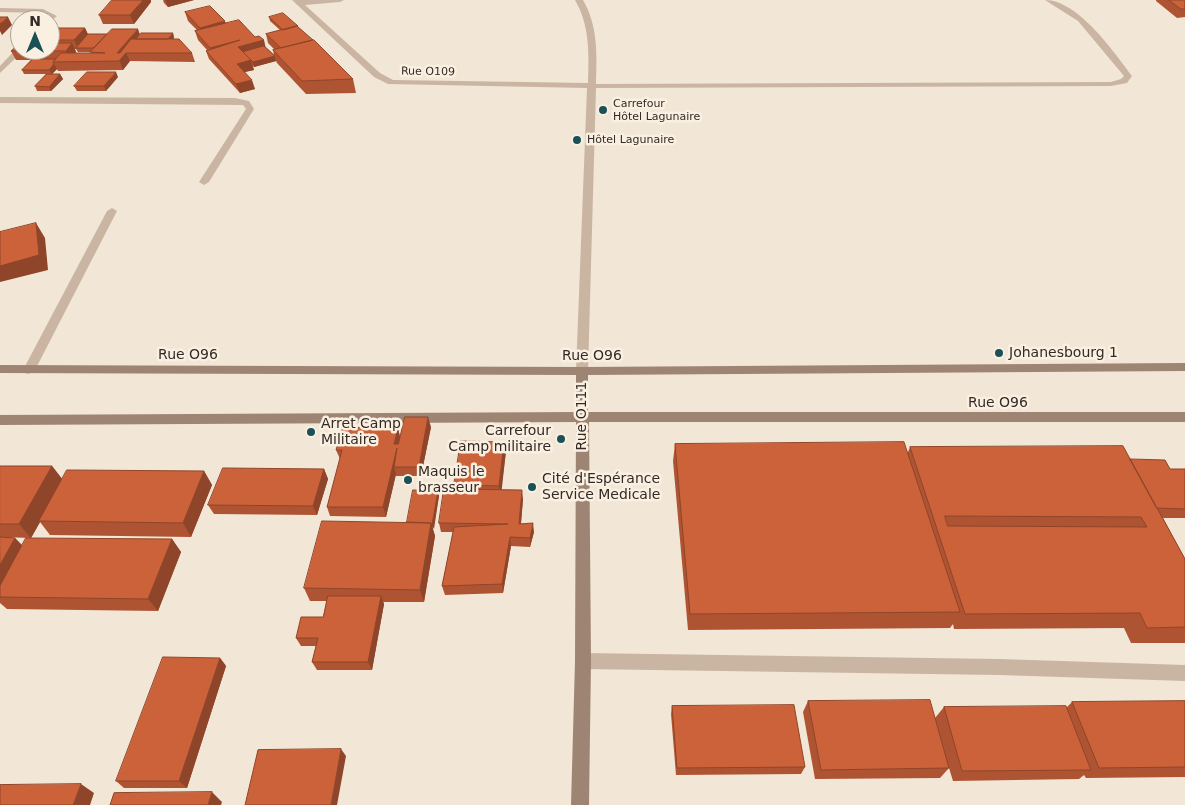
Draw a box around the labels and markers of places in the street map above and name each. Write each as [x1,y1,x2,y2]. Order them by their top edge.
place label: Carrefour Hôtel Lagunaire [613,97,700,123]
marker: Carrefour Hôtel Lagunaire [597,104,609,116]
place label: Hôtel Lagunaire [587,133,674,147]
marker: Hôtel Lagunaire [571,134,583,146]
place label: Johanesbourg 1 [1009,345,1118,361]
marker: Johanesbourg 1 [993,347,1005,359]
place label: Arret Camp Militaire [321,416,401,448]
place label: Carrefour Camp militaire [448,423,551,456]
marker: Arret Camp Militaire [305,426,317,438]
marker: Carrefour Camp militaire [555,433,567,445]
place label: Maquis le brasseur [418,464,485,497]
place label: Cité d'Espérance Service Medicale [542,471,660,504]
marker: Maquis le brasseur [402,474,414,486]
marker: Cité d'Espérance Service Medicale [526,481,538,493]

